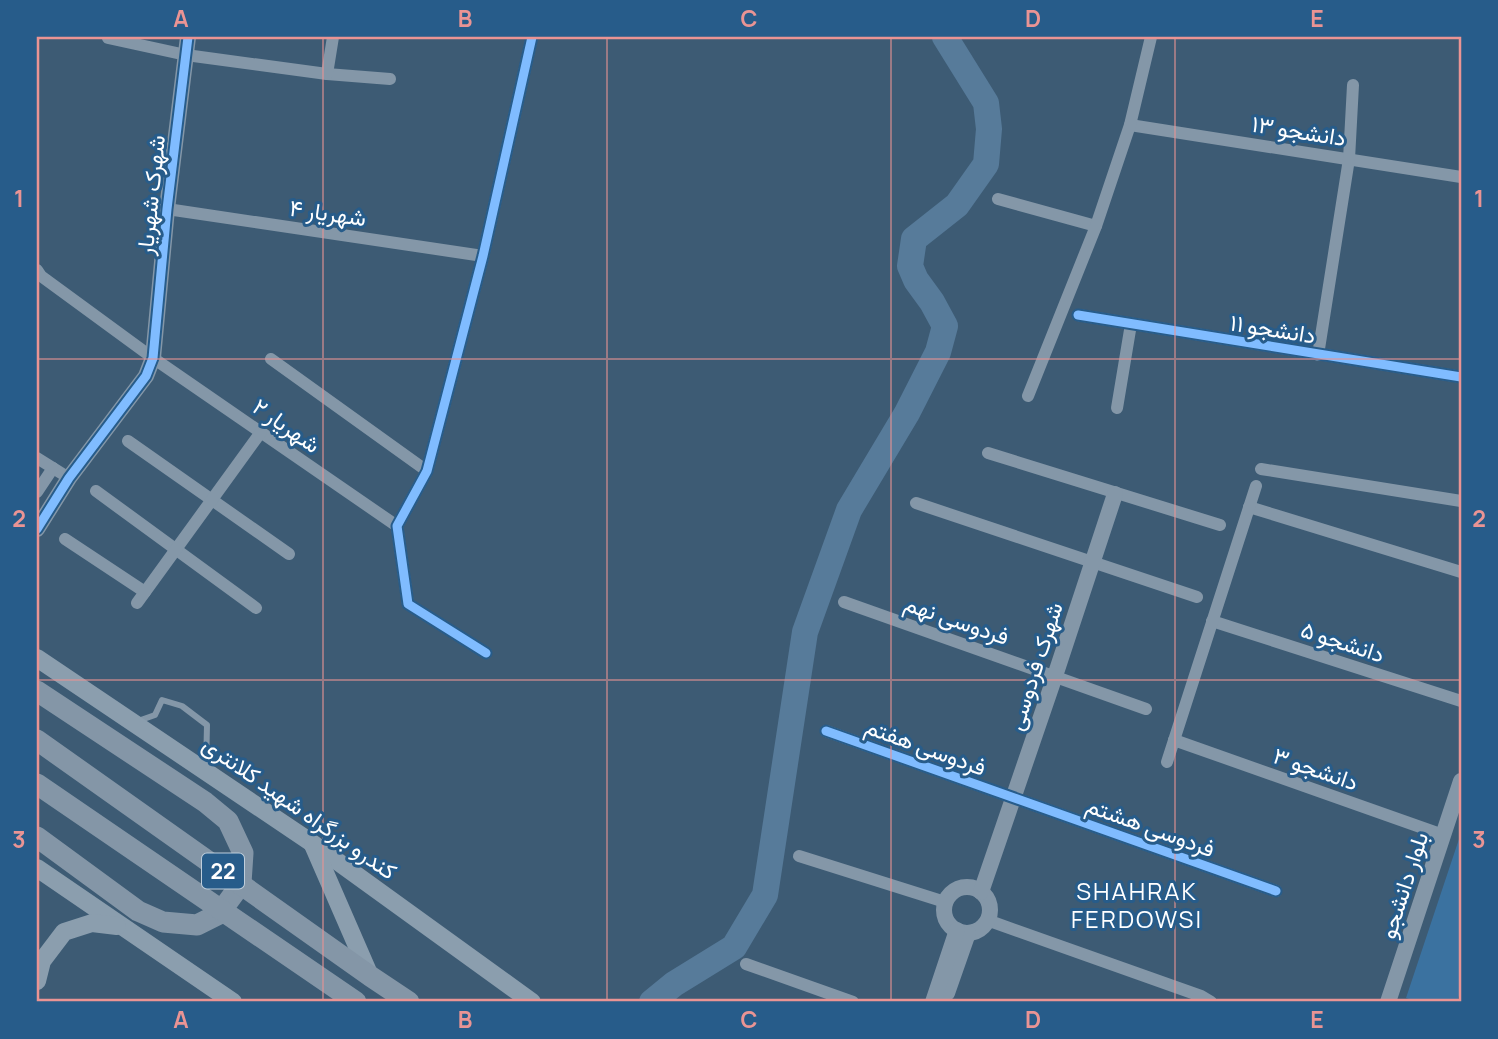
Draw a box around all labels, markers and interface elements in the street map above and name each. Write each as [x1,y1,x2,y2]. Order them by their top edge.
text: A [173,2,189,34]
text: B [458,2,472,34]
text: C [741,2,758,34]
text: D [1025,2,1041,34]
text: E [1310,2,1324,34]
street label: دانشجو ۱۳ [1250,107,1348,153]
street label: شهرک شهریار [128,133,172,258]
text: 1 [14,182,24,214]
text: 1 [1474,182,1484,214]
street label: شهریار ۴ [288,191,368,233]
street label: دانشجو ۱۱ [1228,305,1318,351]
street label: ۲ شهریار [247,390,327,460]
text: 2 [12,502,26,534]
text: 2 [1472,502,1486,534]
street label: فردوسی نهم [900,586,1014,652]
street label: شهرک فردوسی [998,598,1070,734]
street label: دانشجو ۵ [1297,612,1389,670]
street label: فردوسی هفتم [861,709,991,783]
street label: کندرو بزرگراه شهید کلانتری [196,728,404,886]
street label: دانشجو ۳ [1269,739,1363,797]
street label: فردوسی هشتم [1082,788,1220,864]
text: 3 [12,823,26,855]
text: 3 [1472,823,1486,855]
street label: بلوار دانشجو [1371,828,1435,942]
road number: 22 [202,854,244,888]
district label: SHAHRAK FERDOWSI [1071,874,1203,935]
text: A [173,1003,189,1035]
text: B [458,1003,472,1035]
text: C [741,1003,758,1035]
text: D [1025,1003,1041,1035]
text: E [1310,1003,1324,1035]

